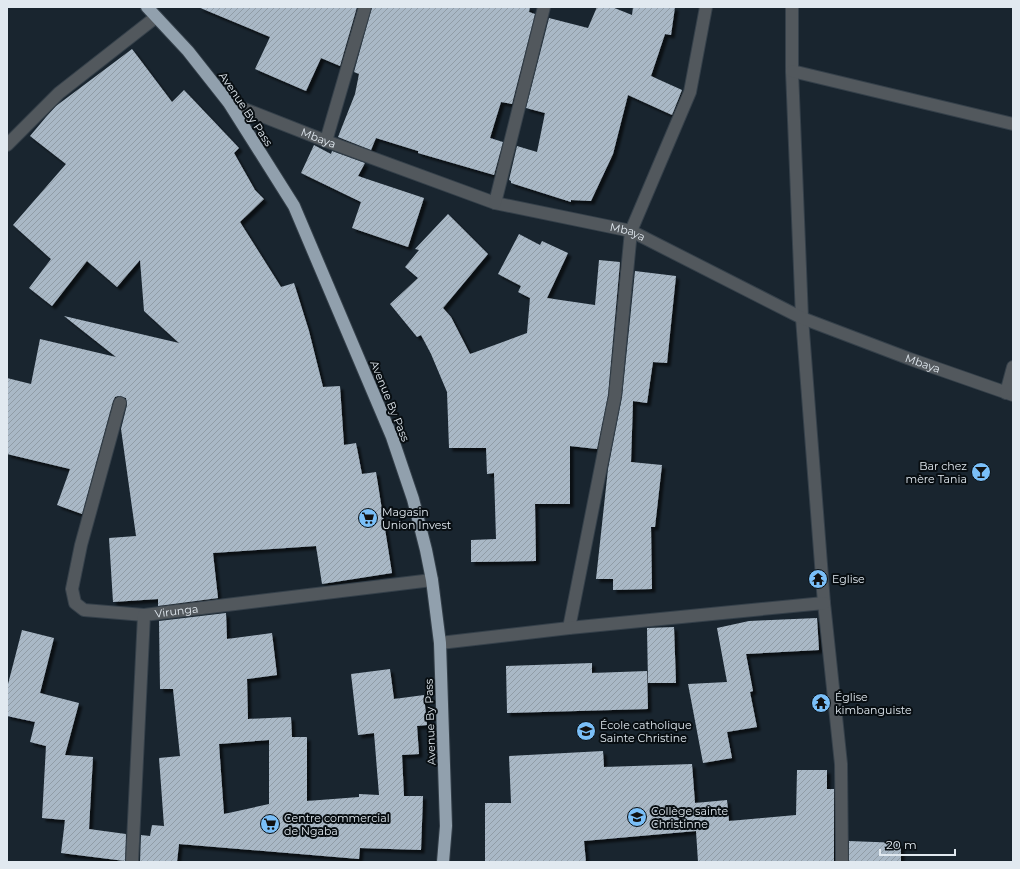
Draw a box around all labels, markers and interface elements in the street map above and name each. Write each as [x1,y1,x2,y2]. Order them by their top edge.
street label: Avenue By Pass [216,69,276,149]
street label: Mbaya [299,125,338,151]
street label: Mbaya [609,220,648,244]
street label: Mbaya [903,351,942,376]
street label: Avenue By Pass [367,358,413,444]
place label: Bar chez mère Tania [906,459,967,486]
bar icon: Bar chez mère Tania [970,461,992,483]
place label: Magasin Union Invest [382,505,452,532]
supermarket icon: Magasin Union Invest [357,507,379,529]
temple icon: Eglise [807,568,829,590]
place label: Eglise [832,572,865,586]
street label: Virunga [154,601,199,621]
street label: Avenue By Pass [421,678,439,765]
place label: Église kimbanguiste [835,690,912,717]
temple icon: Église kimbanguiste [810,692,832,714]
place label: École catholique Sainte Christine [600,718,692,745]
school or university icon: École catholique Sainte Christine [575,720,597,742]
place label: Collège sainte Christinne [651,804,729,831]
school or university icon: Collège sainte Christinne [626,806,648,828]
place label: Centre commercial de Ngaba [284,811,390,838]
supermarket icon: Centre commercial de Ngaba [259,813,281,835]
scale bar [880,831,955,857]
text: 20 m [886,837,917,852]

